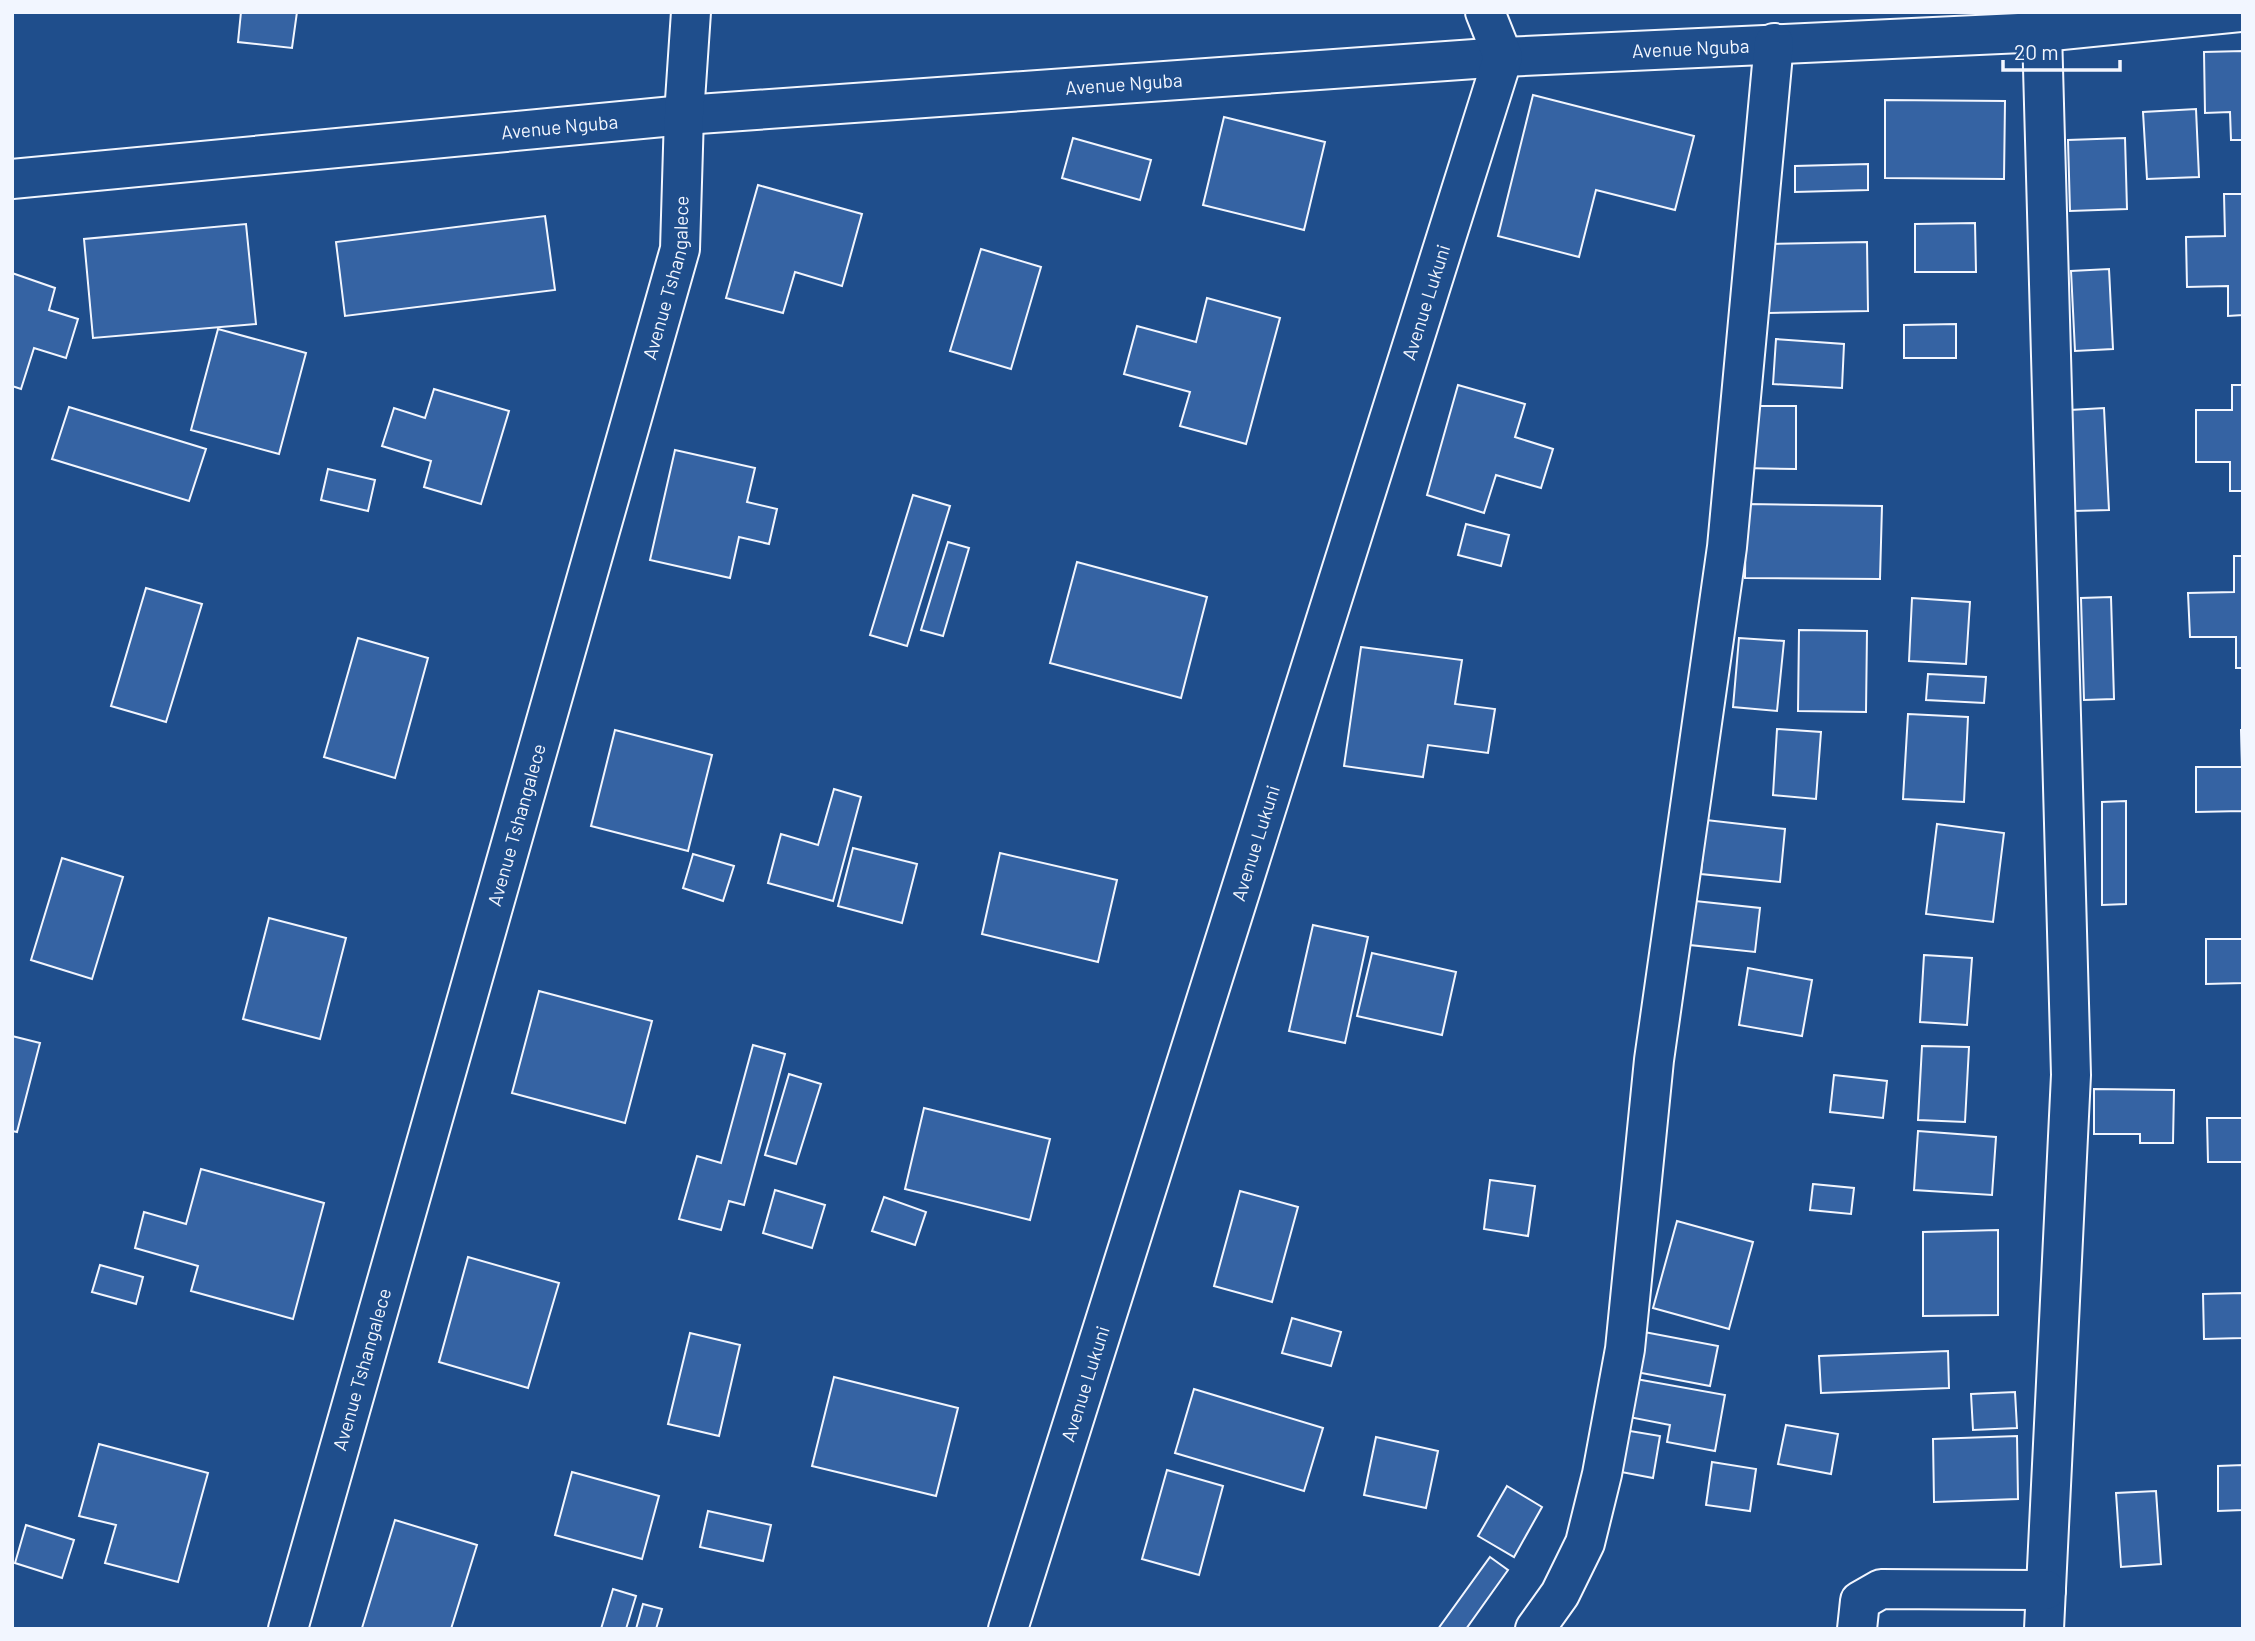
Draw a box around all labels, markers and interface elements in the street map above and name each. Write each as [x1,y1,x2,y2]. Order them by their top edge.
scale bar [2003,28,2120,72]
street label: Avenue Nguba [1631,34,1750,62]
text: 20 m [2014,39,2059,64]
street label: Avenue Nguba [1064,68,1183,99]
street label: Avenue Nguba [500,109,619,143]
street label: Avenue Tshangalece [637,195,693,362]
street label: Avenue Lukuni [1396,241,1454,363]
street label: Avenue Tshangalece [482,741,550,909]
street label: Avenue Lukuni [1226,782,1284,904]
street label: Avenue Tshangalece [327,1285,395,1453]
street label: Avenue Lukuni [1056,1323,1114,1444]

